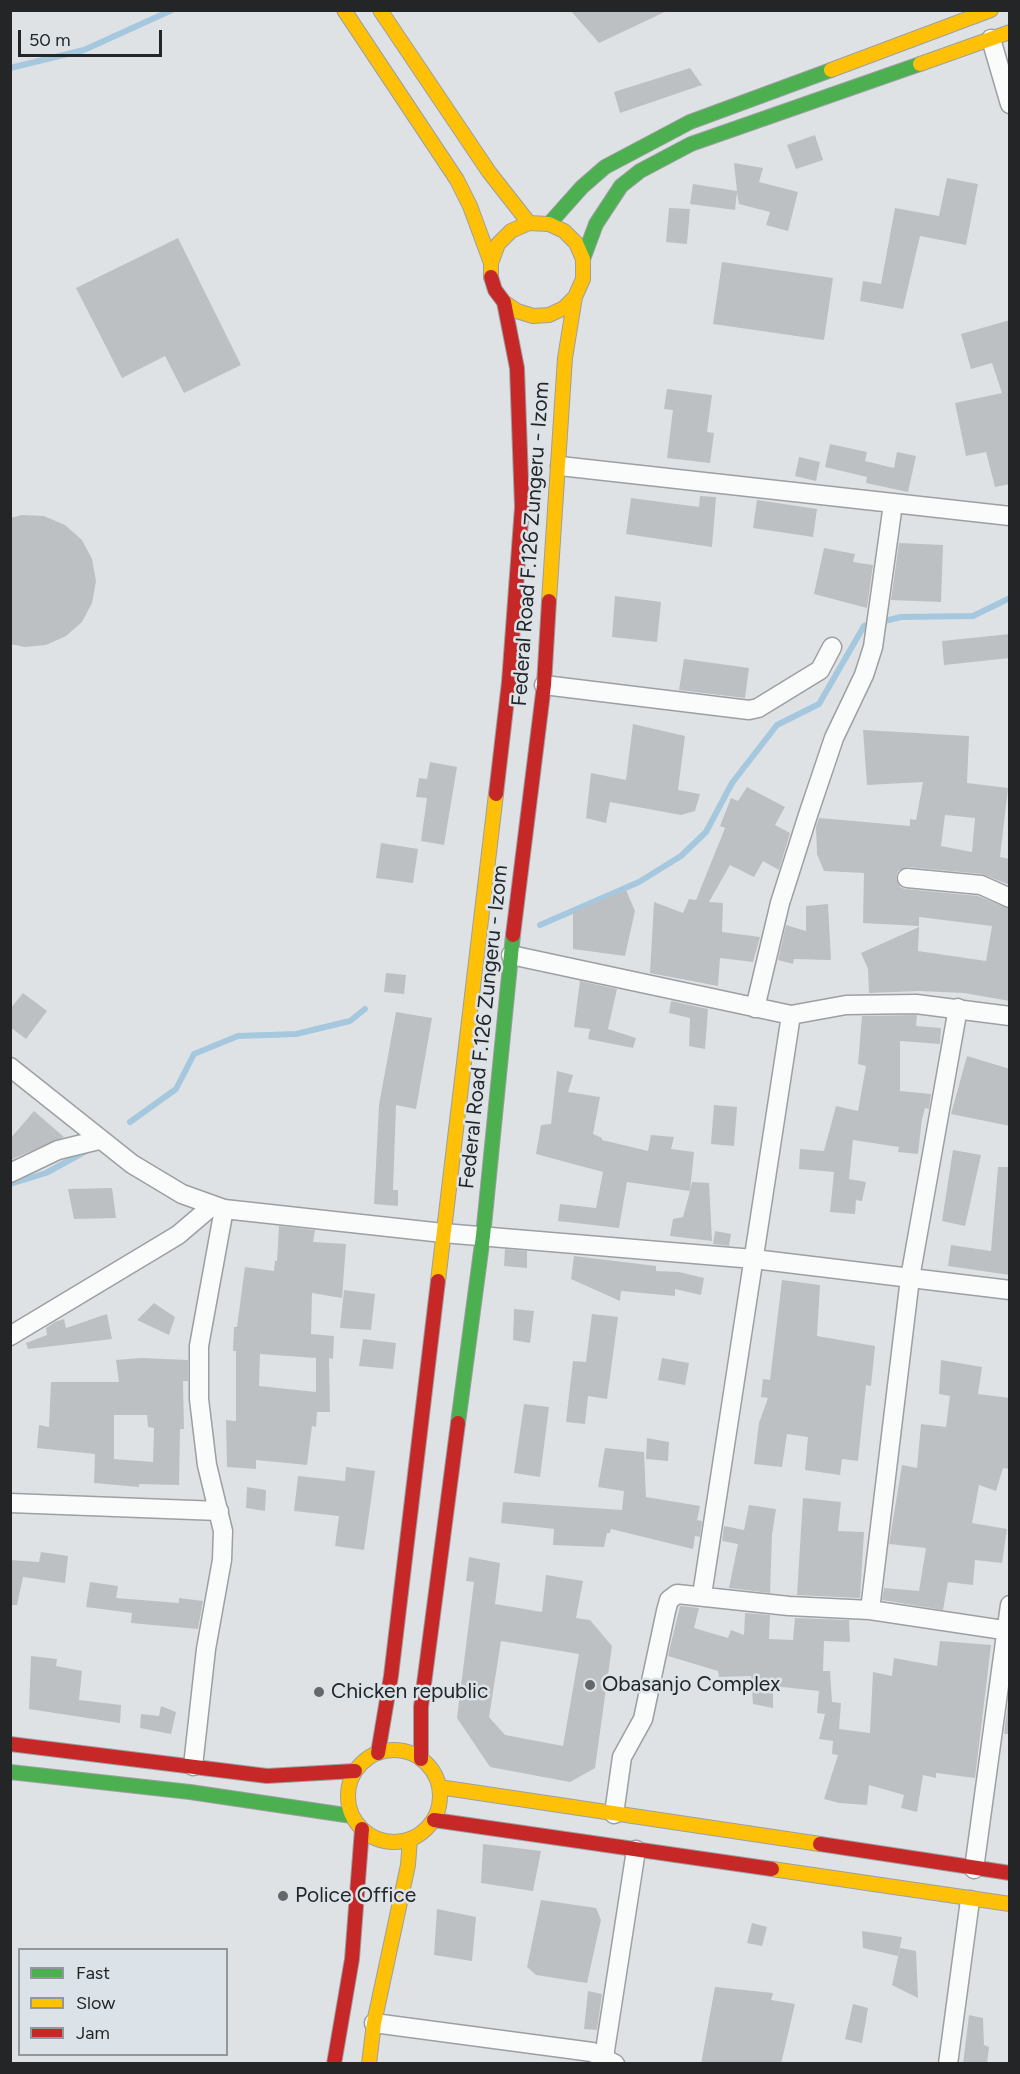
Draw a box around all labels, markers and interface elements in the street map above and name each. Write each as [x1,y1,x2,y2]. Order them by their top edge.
scale bar [21,18,165,56]
text: 50 m [29,29,71,51]
street label: Federal Road F.126 Zungeru - Izom [507,381,555,707]
street label: Federal Road F.126 Zungeru - Izom [454,864,514,1190]
place label: Obasanjo Complex [602,1672,780,1698]
marker: Obasanjo Complex [583,1678,597,1692]
place label: Chicken republic [331,1679,488,1705]
marker: Chicken republic [312,1685,326,1699]
place label: Police Office [295,1883,416,1909]
marker: Police Office [276,1889,290,1903]
legend [18,1948,228,2056]
text: Fast [76,1962,110,1984]
text: Slow [76,1992,115,2014]
text: Jam [76,2022,110,2044]

